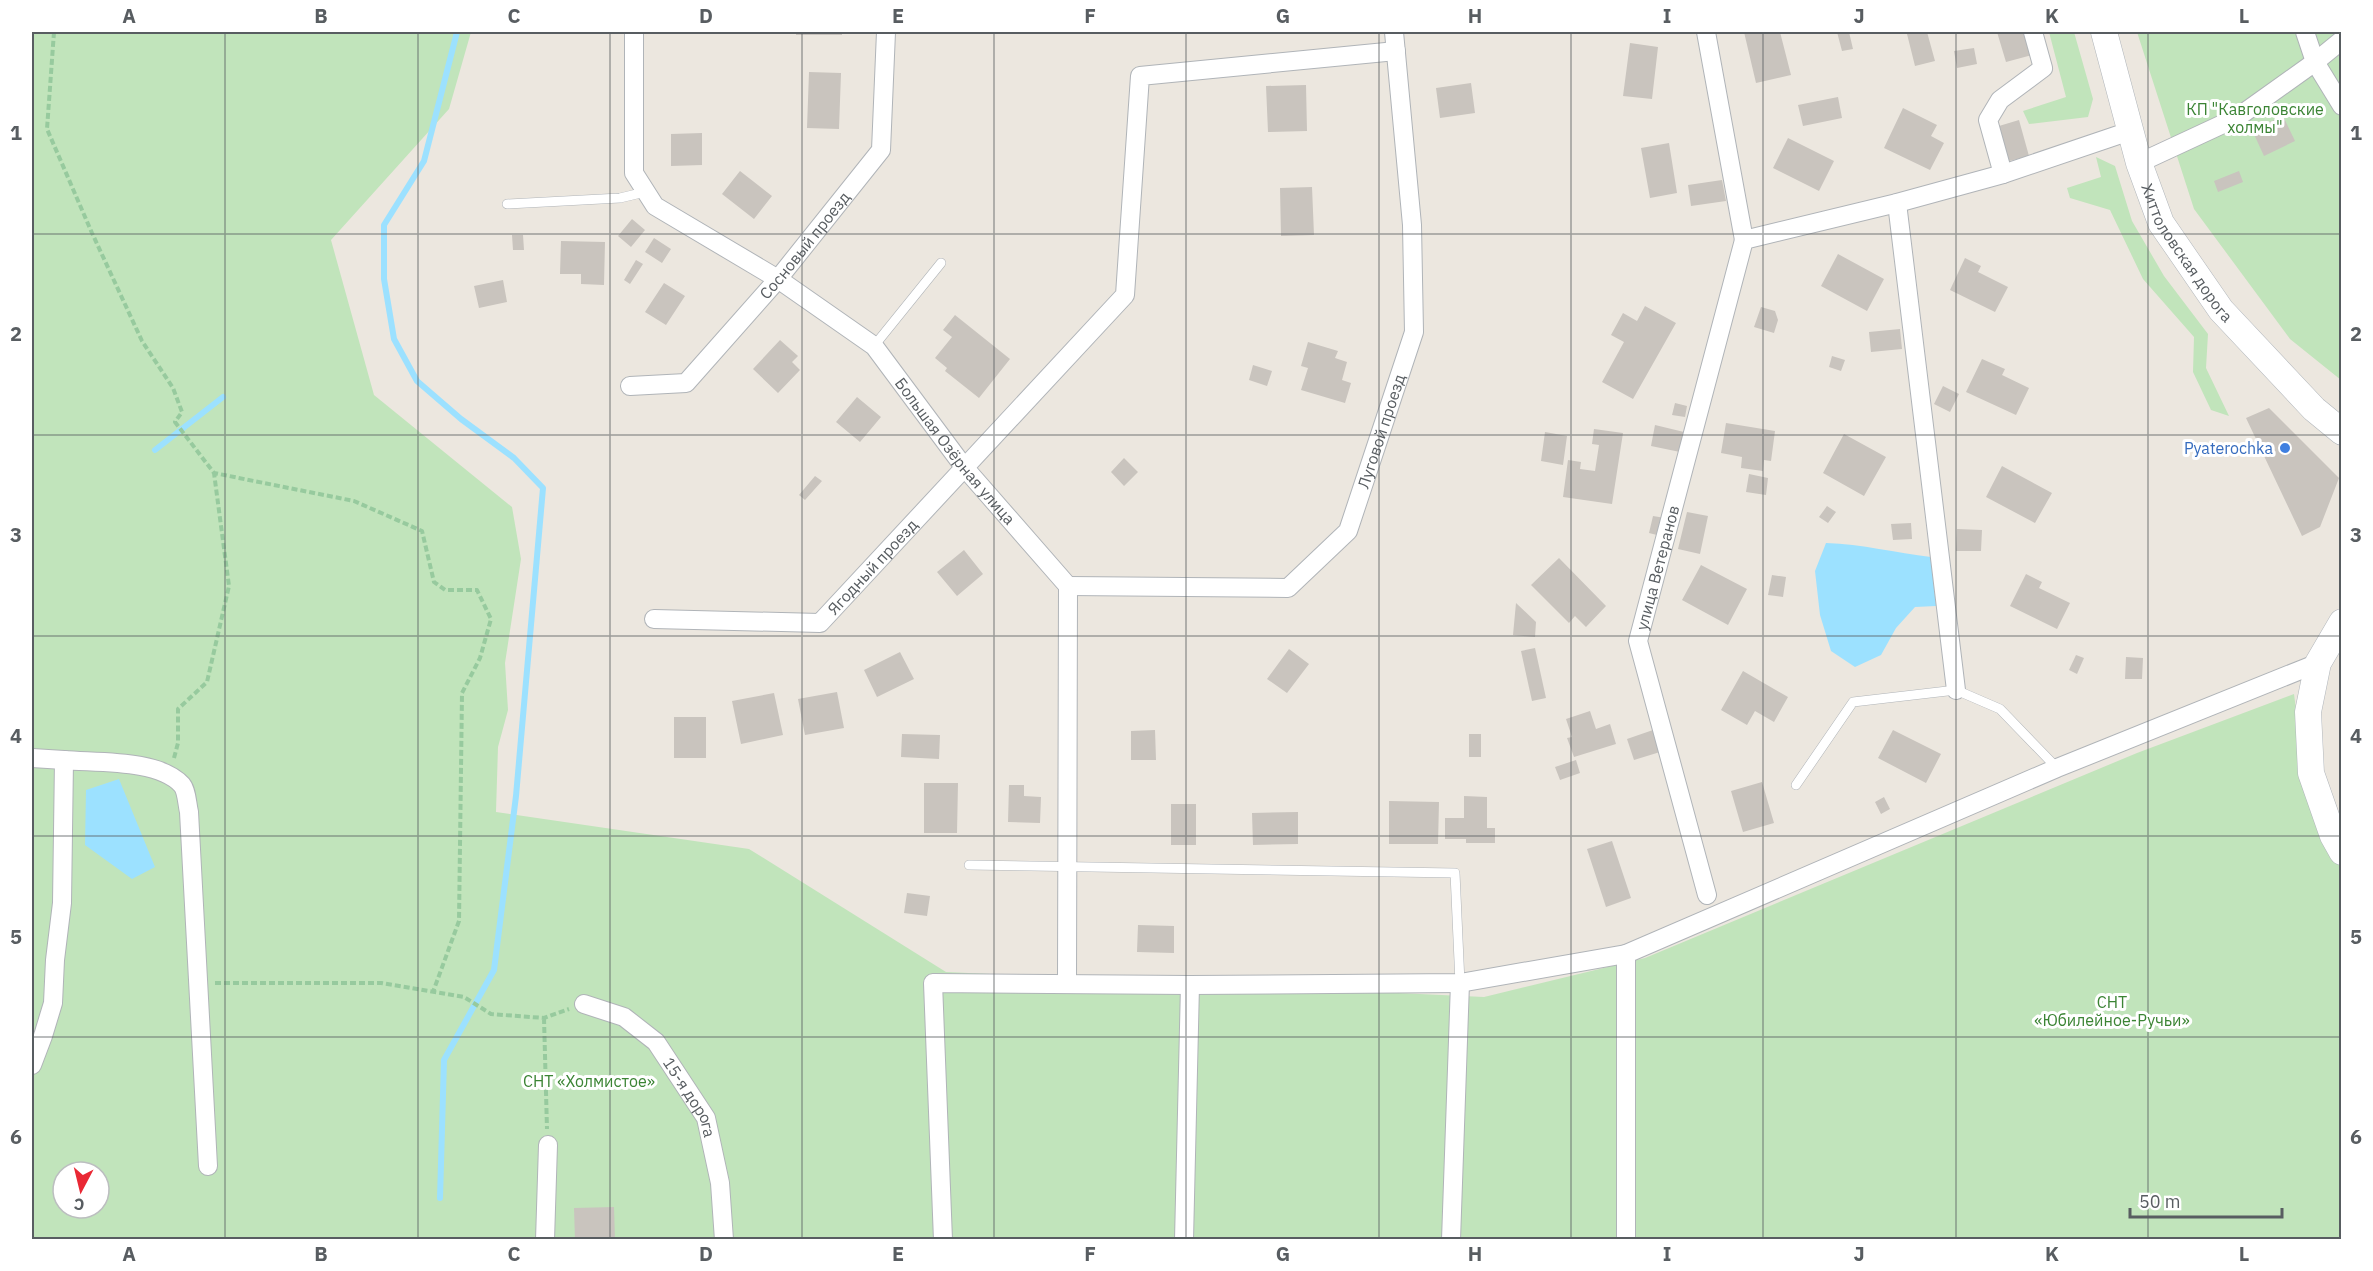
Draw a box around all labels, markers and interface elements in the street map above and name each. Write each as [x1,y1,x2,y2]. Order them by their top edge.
text: A [122,2,136,29]
text: B [314,2,328,29]
text: C [507,2,521,29]
text: D [699,2,713,29]
text: E [892,2,904,29]
text: F [1084,2,1096,29]
text: G [1276,2,1290,29]
text: H [1468,2,1482,29]
text: I [1663,2,1671,29]
text: J [1853,2,1865,29]
text: K [2045,2,2059,29]
text: L [2239,2,2249,29]
park label: КП "Кавголовские холмы" [2186,99,2324,137]
text: 1 [10,119,22,146]
text: 1 [2350,119,2362,146]
street label: Хиттоловская дорога [2137,181,2237,326]
street label: Сосновый проезд [755,187,854,303]
text: 2 [10,320,22,347]
text: 2 [2350,320,2362,347]
street label: Луговой проезд [1353,371,1410,491]
street label: Большая Озёрная улица [891,373,1020,529]
place label: Pyaterochka [2184,438,2273,458]
marker: Pyaterochka [2278,441,2292,455]
street label: улица Ветеранов [1631,503,1683,632]
street label: Ягодный проезд [823,514,922,619]
text: 3 [10,521,22,548]
text: 3 [2350,521,2362,548]
text: 4 [10,722,22,749]
text: 4 [2350,722,2362,749]
text: 5 [10,923,22,950]
text: 5 [2350,923,2362,950]
park label: СНТ «Юбилейное-Ручьи» [2034,992,2190,1030]
street label: 15-я дорога [659,1053,720,1139]
park label: СНТ «Холмистое» [523,1071,655,1091]
text: 6 [10,1123,22,1150]
text: 6 [2350,1123,2362,1150]
north arrow [51,1160,111,1220]
scale bar [2130,1181,2282,1219]
text: 50 m [2139,1190,2181,1213]
text: С [73,1194,86,1215]
text: A [122,1240,136,1267]
text: B [314,1240,328,1267]
text: C [507,1240,521,1267]
text: D [699,1240,713,1267]
text: E [892,1240,904,1267]
text: F [1084,1240,1096,1267]
text: G [1276,1240,1290,1267]
text: H [1468,1240,1482,1267]
text: I [1663,1240,1671,1267]
text: J [1853,1240,1865,1267]
text: K [2045,1240,2059,1267]
text: L [2239,1240,2249,1267]

